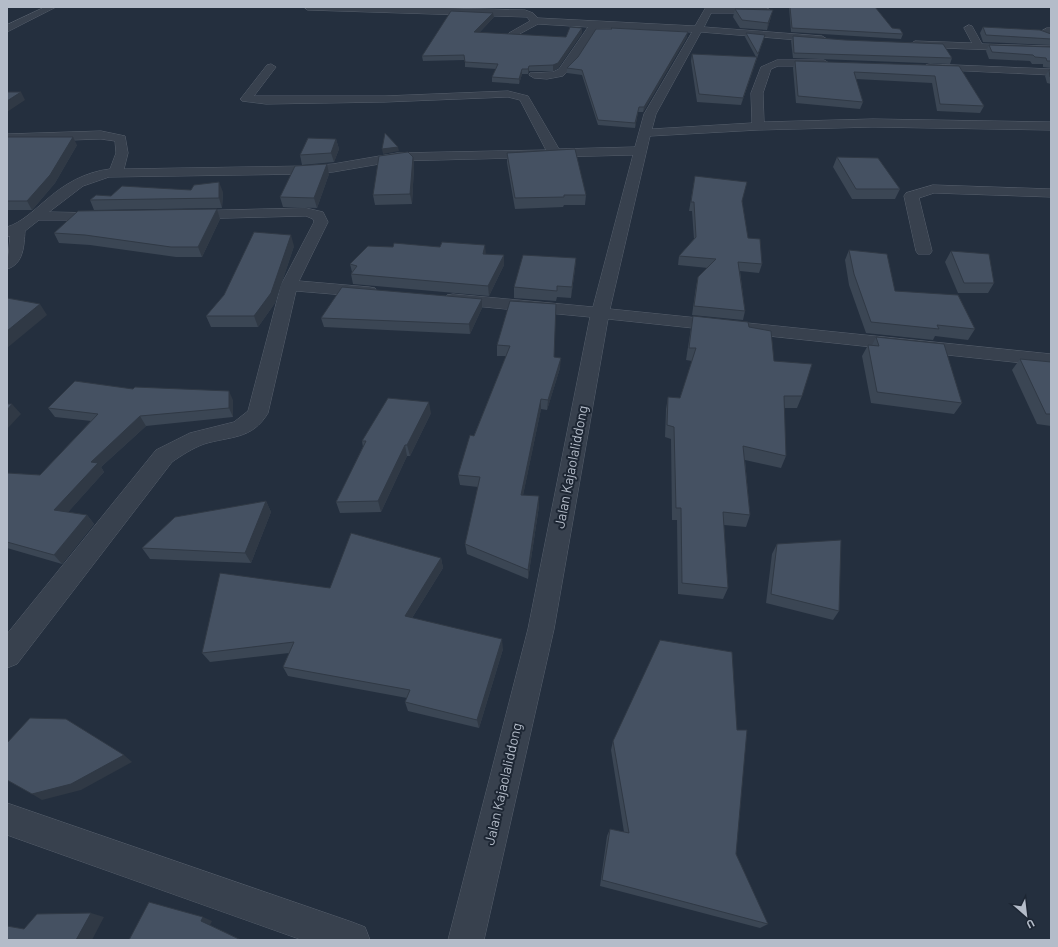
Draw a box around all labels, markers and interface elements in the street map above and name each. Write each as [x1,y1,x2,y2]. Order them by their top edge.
street label: Jalan Kajaolaliddong [550,404,591,530]
street label: Jalan Kajaolaliddong [480,721,525,847]
north arrow [1006,895,1046,935]
text: U [1025,917,1037,932]

